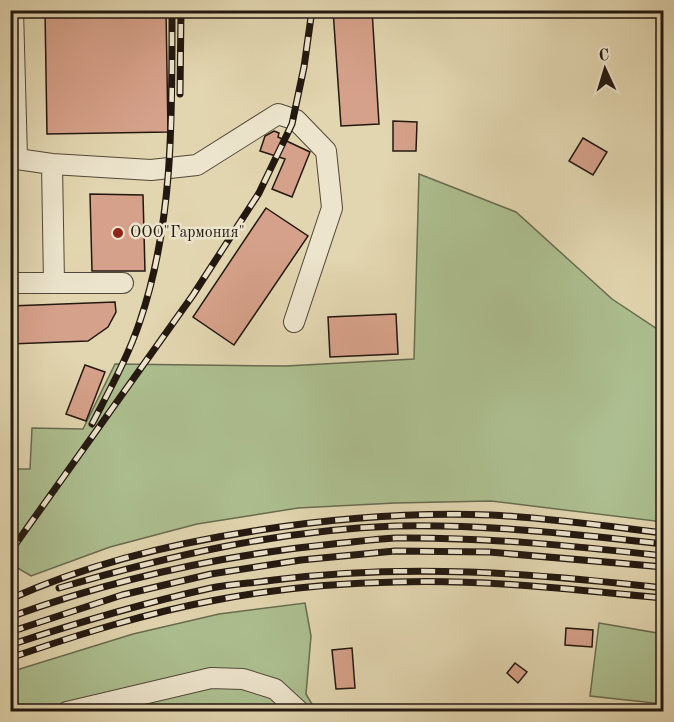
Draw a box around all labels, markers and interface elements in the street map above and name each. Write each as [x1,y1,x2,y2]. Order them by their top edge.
north arrow [575,39,635,99]
text: С [598,48,610,64]
place label: ООО"Гармония" [130,225,245,241]
marker: ООО"Гармония" [111,226,125,240]

